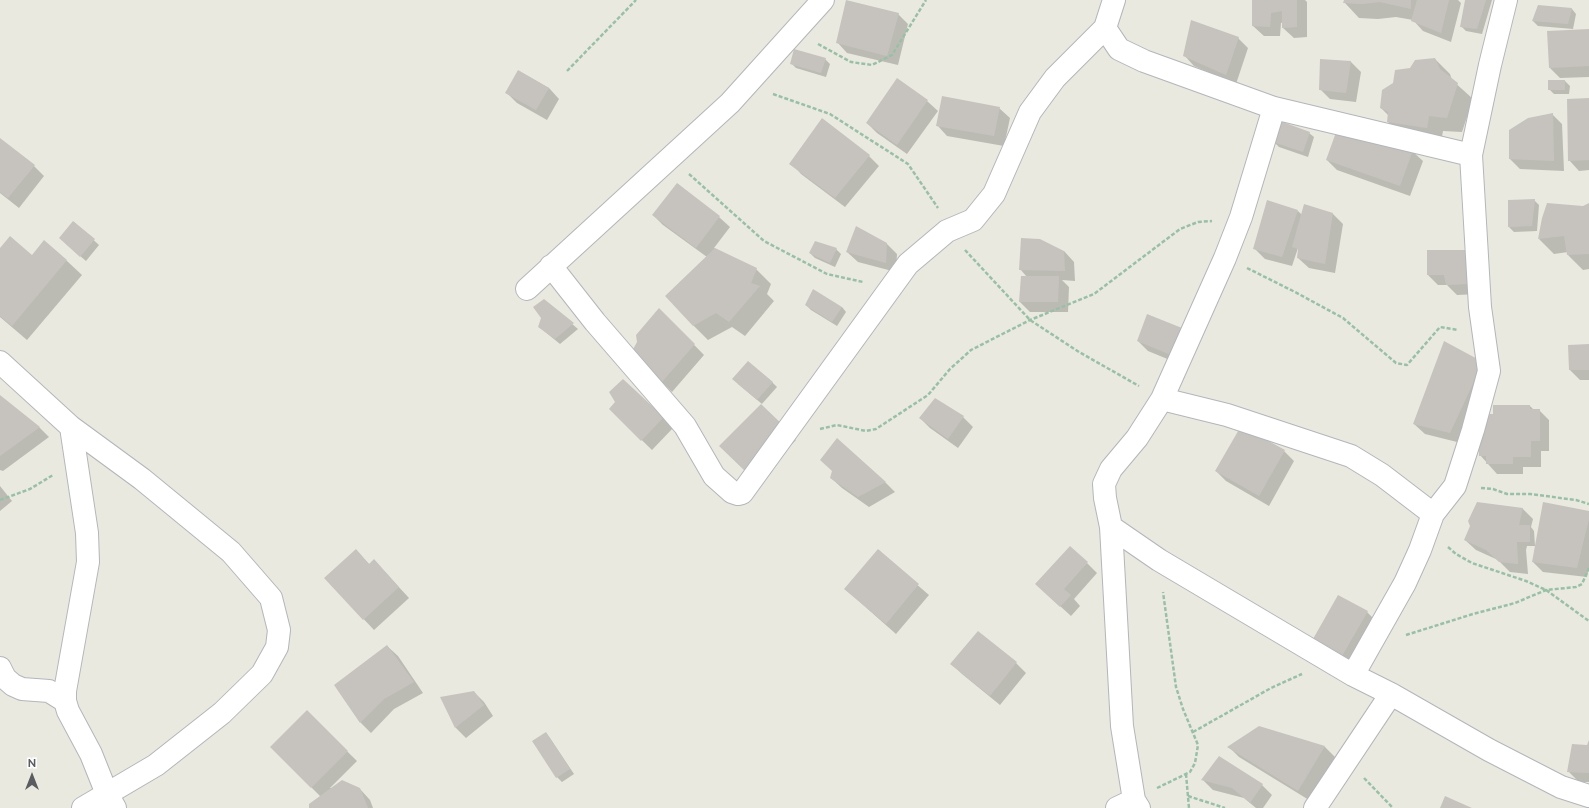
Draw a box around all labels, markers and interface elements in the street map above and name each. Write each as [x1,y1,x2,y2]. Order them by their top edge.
north arrow [12,756,52,796]
text: N [28,757,36,770]

